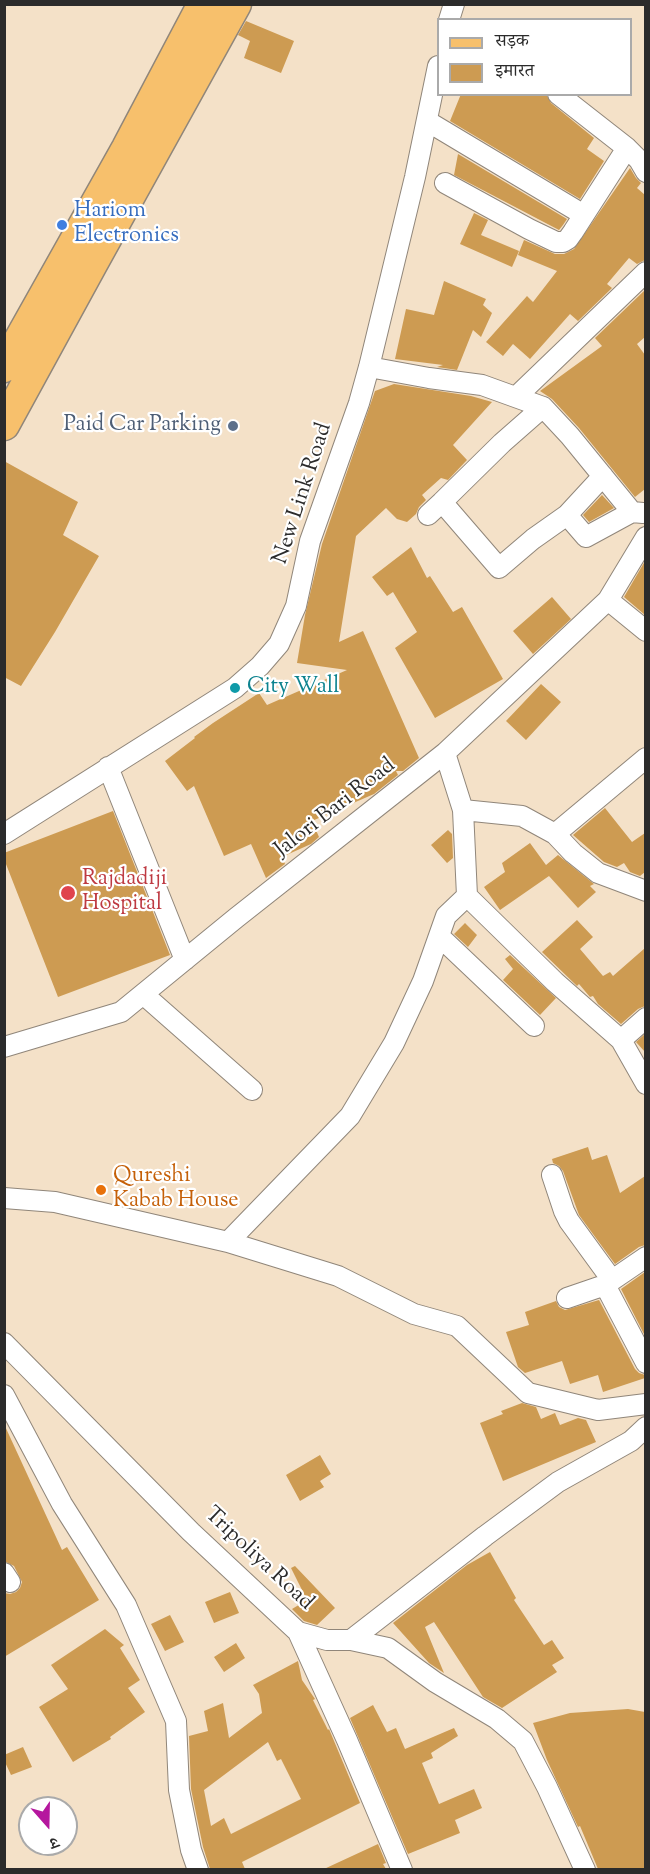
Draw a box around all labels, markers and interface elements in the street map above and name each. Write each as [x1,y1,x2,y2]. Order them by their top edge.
legend [437,18,632,96]
text: सड़क [495,29,529,55]
text: इमारत [495,59,534,85]
place label: Hariom Electronics [74,199,179,250]
marker: Hariom Electronics [55,218,69,232]
place label: Paid Car Parking [63,413,221,439]
marker: Paid Car Parking [226,419,240,433]
street label: New Link Road [269,420,339,568]
place label: City Wall [247,675,339,701]
marker: City Wall [228,681,242,695]
street label: Jalori Bari Road [270,754,402,864]
place label: Rajdadiji Hospital [82,867,167,918]
marker: Rajdadiji Hospital [59,884,77,902]
place label: Qureshi Kabab House [113,1164,239,1216]
marker: Qureshi Kabab House [94,1183,108,1197]
street label: Tripoliya Road [198,1503,318,1617]
north arrow [18,1796,78,1856]
text: उ [46,1829,61,1854]

